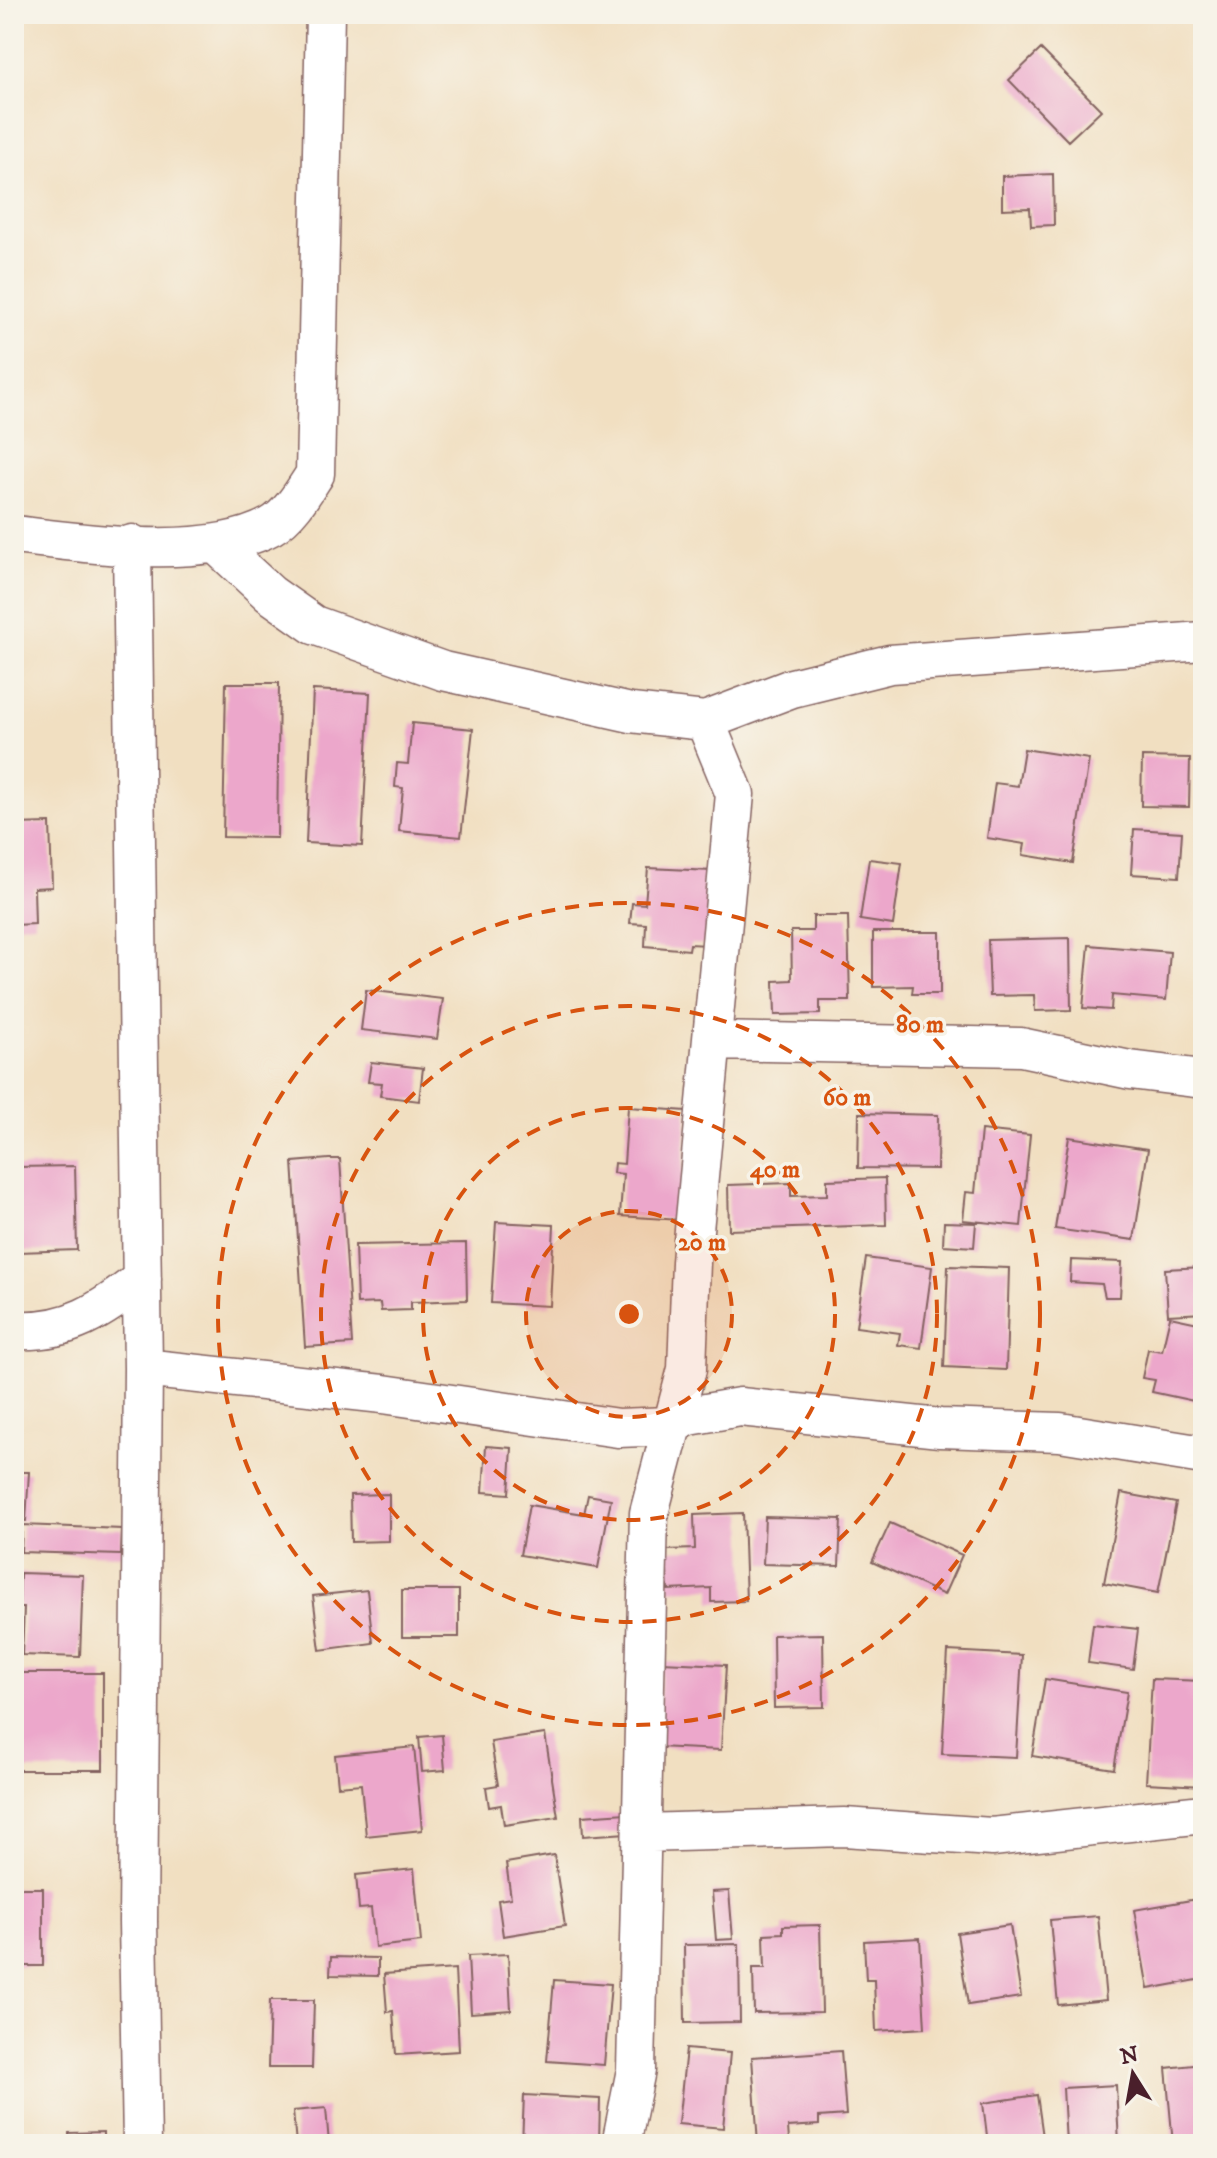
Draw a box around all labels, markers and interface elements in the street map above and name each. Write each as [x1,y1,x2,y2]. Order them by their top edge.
text: 80 m [896,1010,944,1040]
text: 60 m [823,1083,871,1113]
text: 40 m [750,1155,800,1185]
text: 20 m [678,1228,726,1258]
centre of rings [615,1300,643,1328]
north arrow [1093,2034,1173,2114]
text: N [1118,2041,1141,2071]

